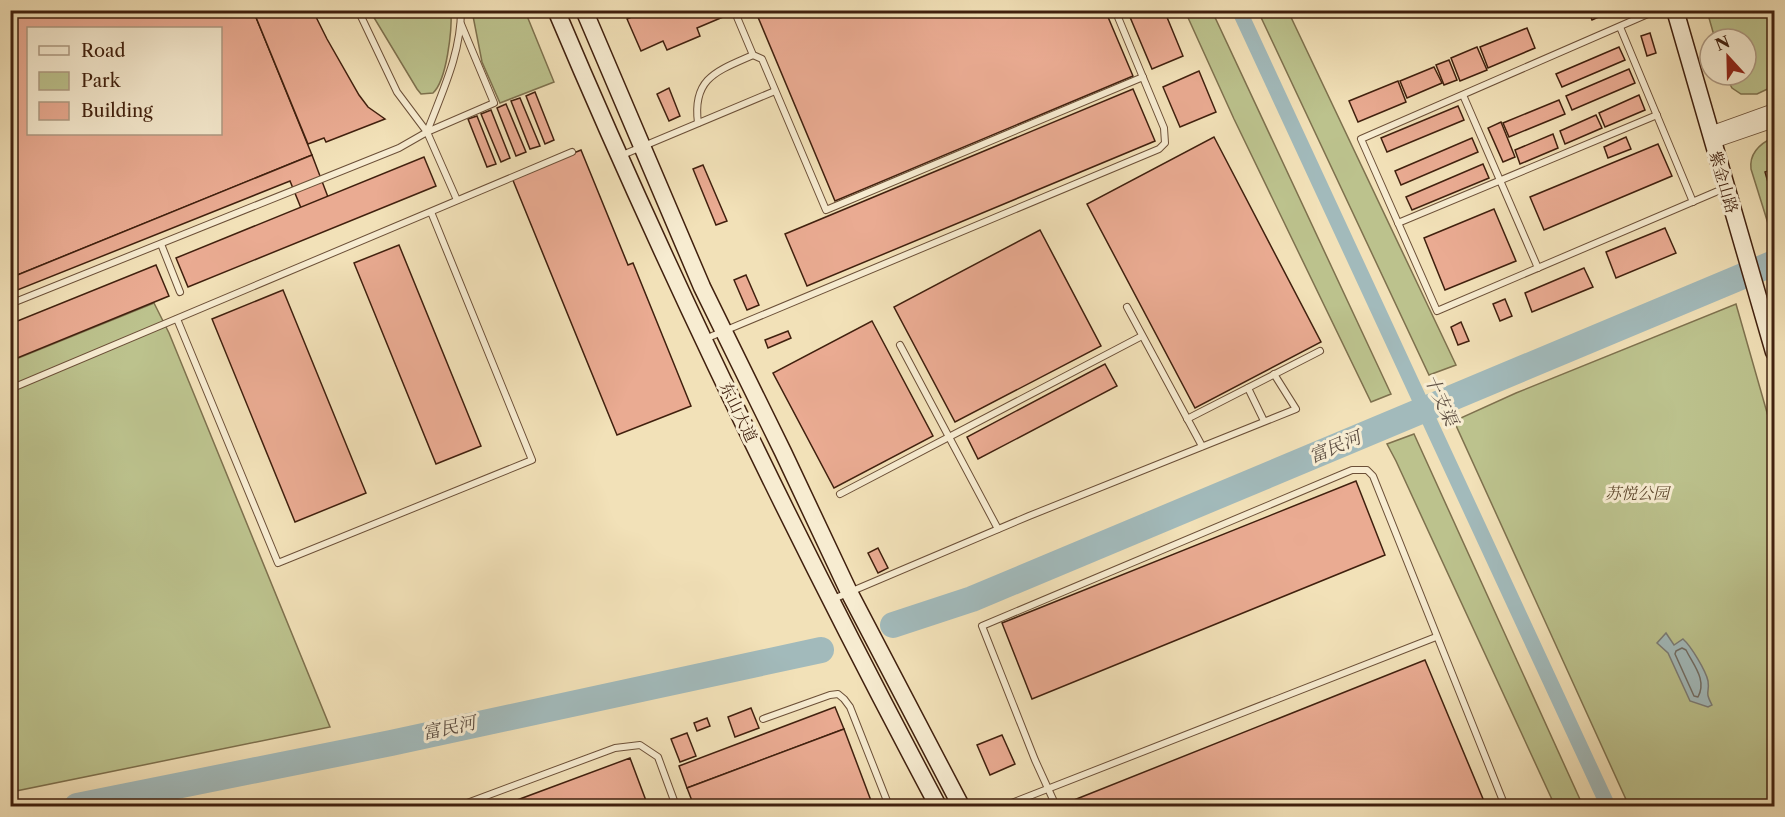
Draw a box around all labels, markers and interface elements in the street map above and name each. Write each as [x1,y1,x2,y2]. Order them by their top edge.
legend [27,27,222,135]
north arrow [1698,27,1758,87]
text: N [1712,31,1733,55]
text: Road [81,40,126,62]
text: Park [81,70,122,92]
text: Building [81,100,153,122]
street label: 紫金山路 [1706,148,1742,216]
water label: 十支渠 [1420,371,1464,432]
street label: 东山大道 [716,379,762,445]
water label: 富民河 [1306,425,1367,468]
park label: 苏悦公园 [1605,483,1672,503]
water label: 富民河 [420,711,481,744]

